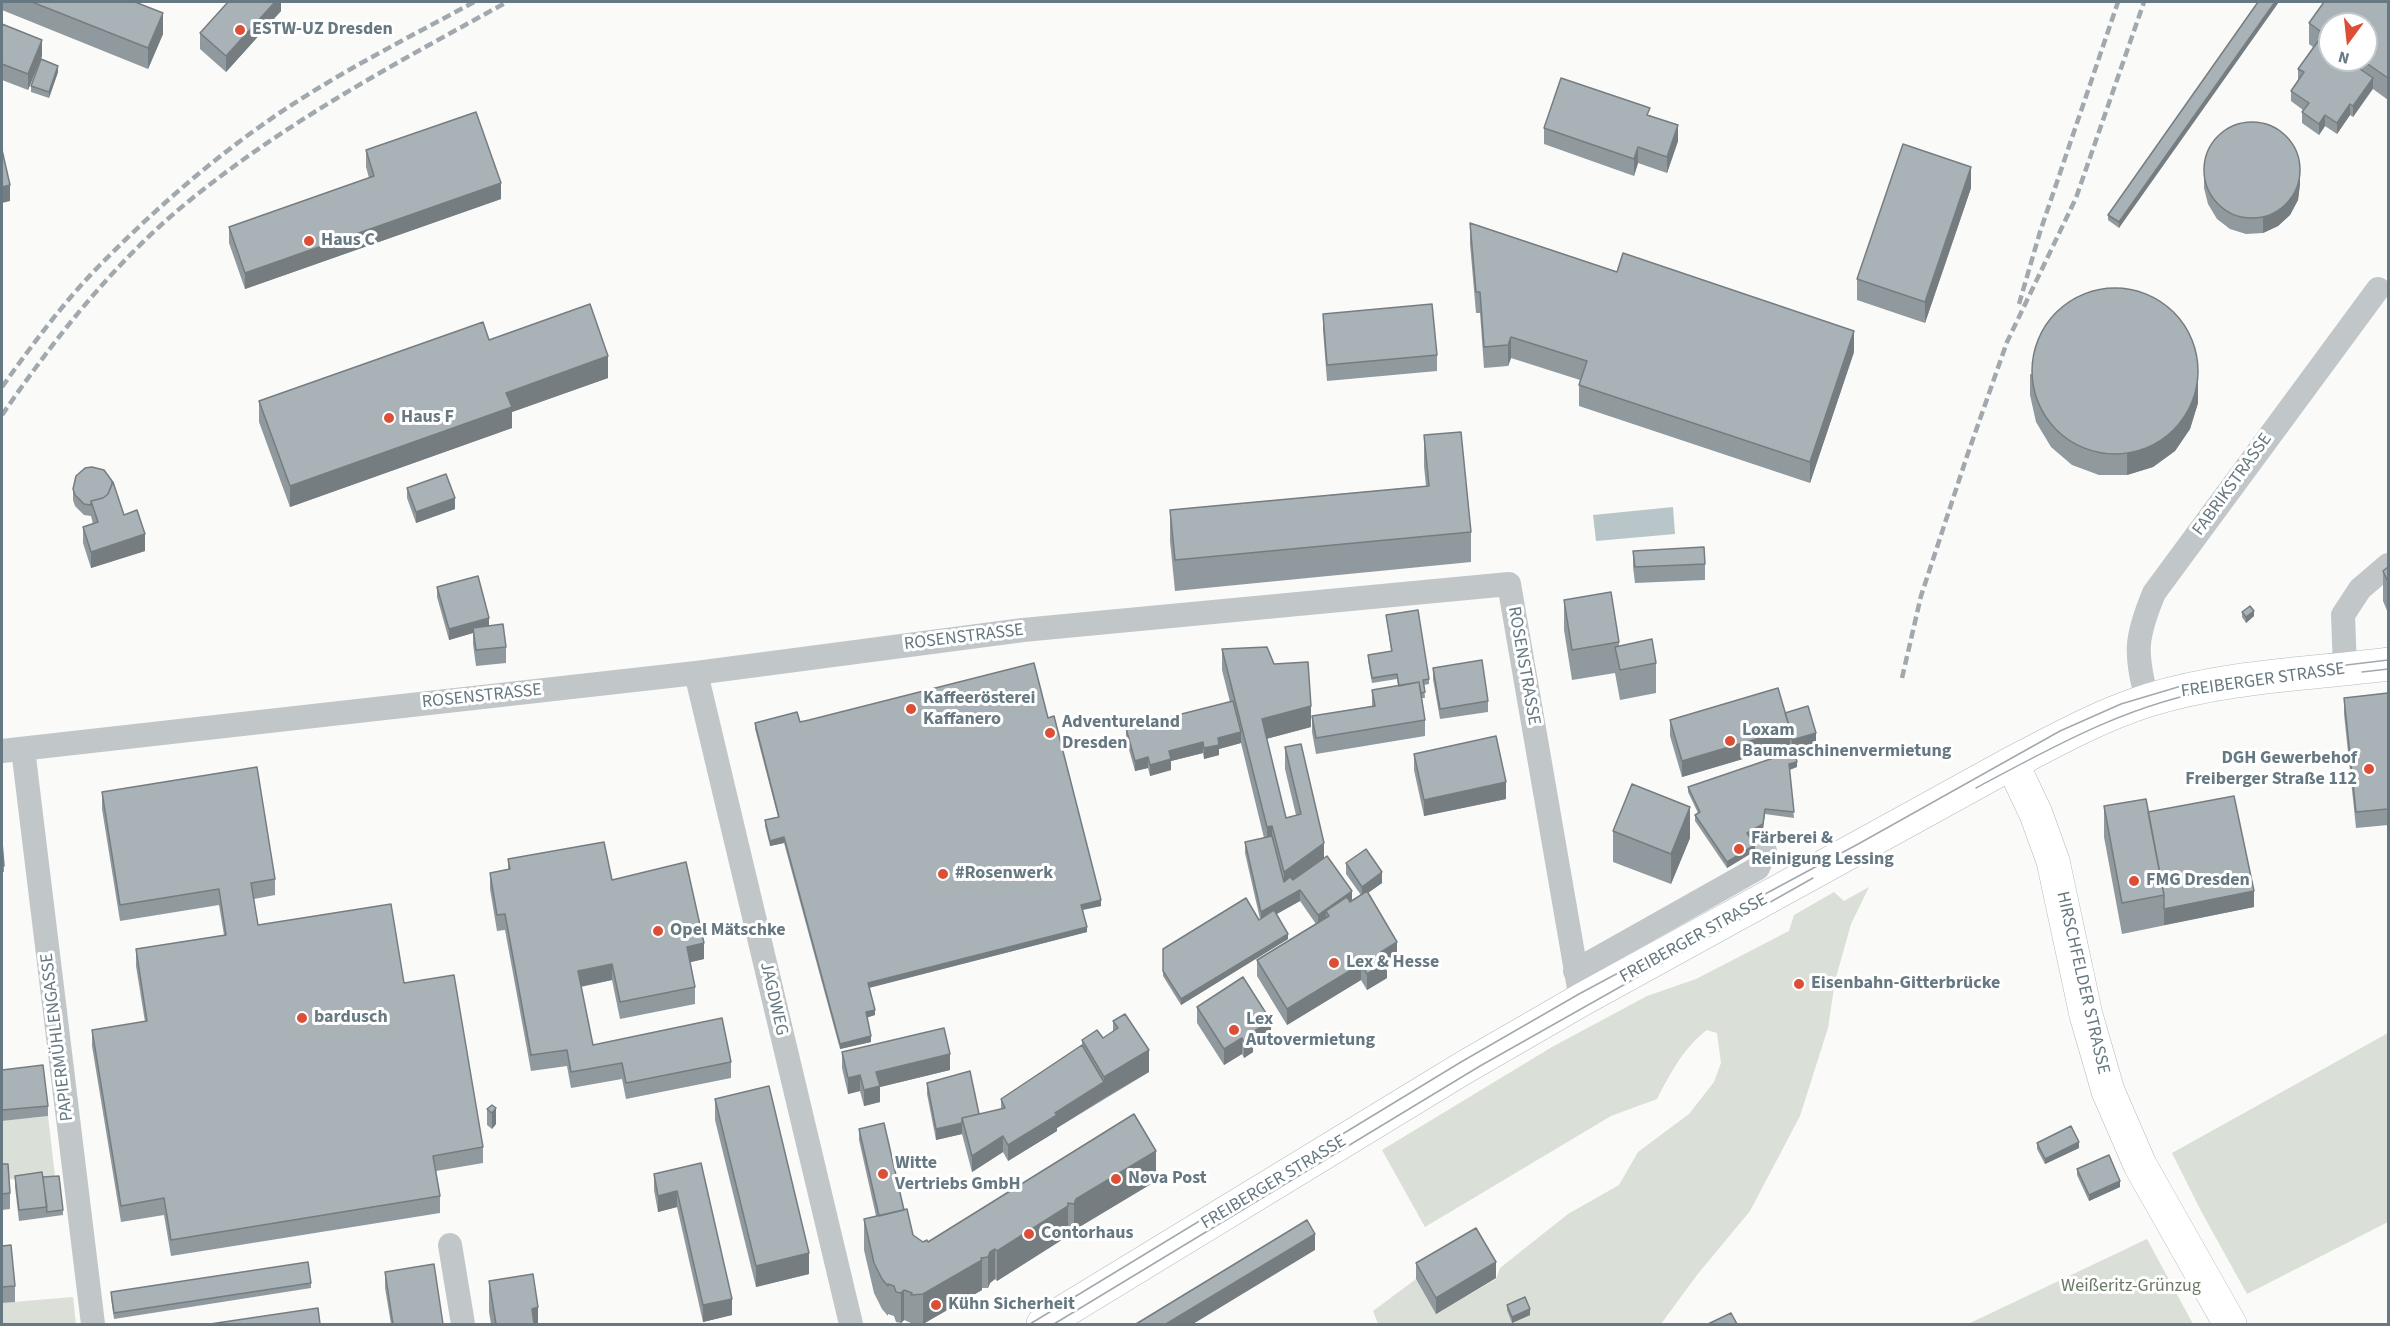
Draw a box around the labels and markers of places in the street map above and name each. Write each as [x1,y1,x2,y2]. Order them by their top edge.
place label: ESTW-UZ Dresden [252,19,393,41]
marker: ESTW-UZ Dresden [233,23,247,37]
place label: Haus C [321,230,375,252]
marker: Haus C [302,234,316,248]
place label: Haus F [401,407,454,429]
marker: Haus F [382,411,396,425]
place label: Kaffeerösterei Kaffanero [923,688,1035,730]
marker: Kaffeerösterei Kaffanero [904,702,918,716]
place label: Adventureland Dresden [1062,712,1180,754]
place label: Loxam Baumaschinenvermietung [1742,720,1951,762]
marker: Adventureland Dresden [1043,726,1057,740]
marker: Loxam Baumaschinenvermietung [1723,734,1737,748]
place label: DGH Gewerbehof Freiberger Straße 112 [2185,748,2357,790]
marker: DGH Gewerbehof Freiberger Straße 112 [2362,762,2376,776]
place label: Färberei & Reinigung Lessing [1751,828,1894,870]
marker: Färberei & Reinigung Lessing [1732,842,1746,856]
place label: #Rosenwerk [955,863,1053,885]
marker: #Rosenwerk [936,867,950,881]
place label: FMG Dresden [2146,870,2250,892]
marker: FMG Dresden [2127,874,2141,888]
place label: Opel Mätschke [670,920,786,942]
marker: Opel Mätschke [651,924,665,938]
place label: Lex & Hesse [1346,952,1439,974]
marker: Lex & Hesse [1327,956,1341,970]
place label: Eisenbahn-Gitterbrücke [1811,973,2000,995]
marker: Eisenbahn-Gitterbrücke [1792,977,1806,991]
place label: bardusch [314,1007,388,1029]
place label: Lex Autovermietung [1246,1009,1375,1052]
marker: bardusch [295,1011,309,1025]
marker: Lex Autovermietung [1227,1023,1241,1037]
place label: Witte Vertriebs GmbH [895,1153,1021,1196]
marker: Witte Vertriebs GmbH [876,1167,890,1181]
place label: Nova Post [1128,1168,1207,1190]
marker: Nova Post [1109,1172,1123,1186]
place label: Contorhaus [1041,1223,1133,1245]
marker: Contorhaus [1022,1227,1036,1241]
place label: Kühn Sicherheit [948,1294,1075,1316]
marker: Kühn Sicherheit [929,1298,943,1312]

